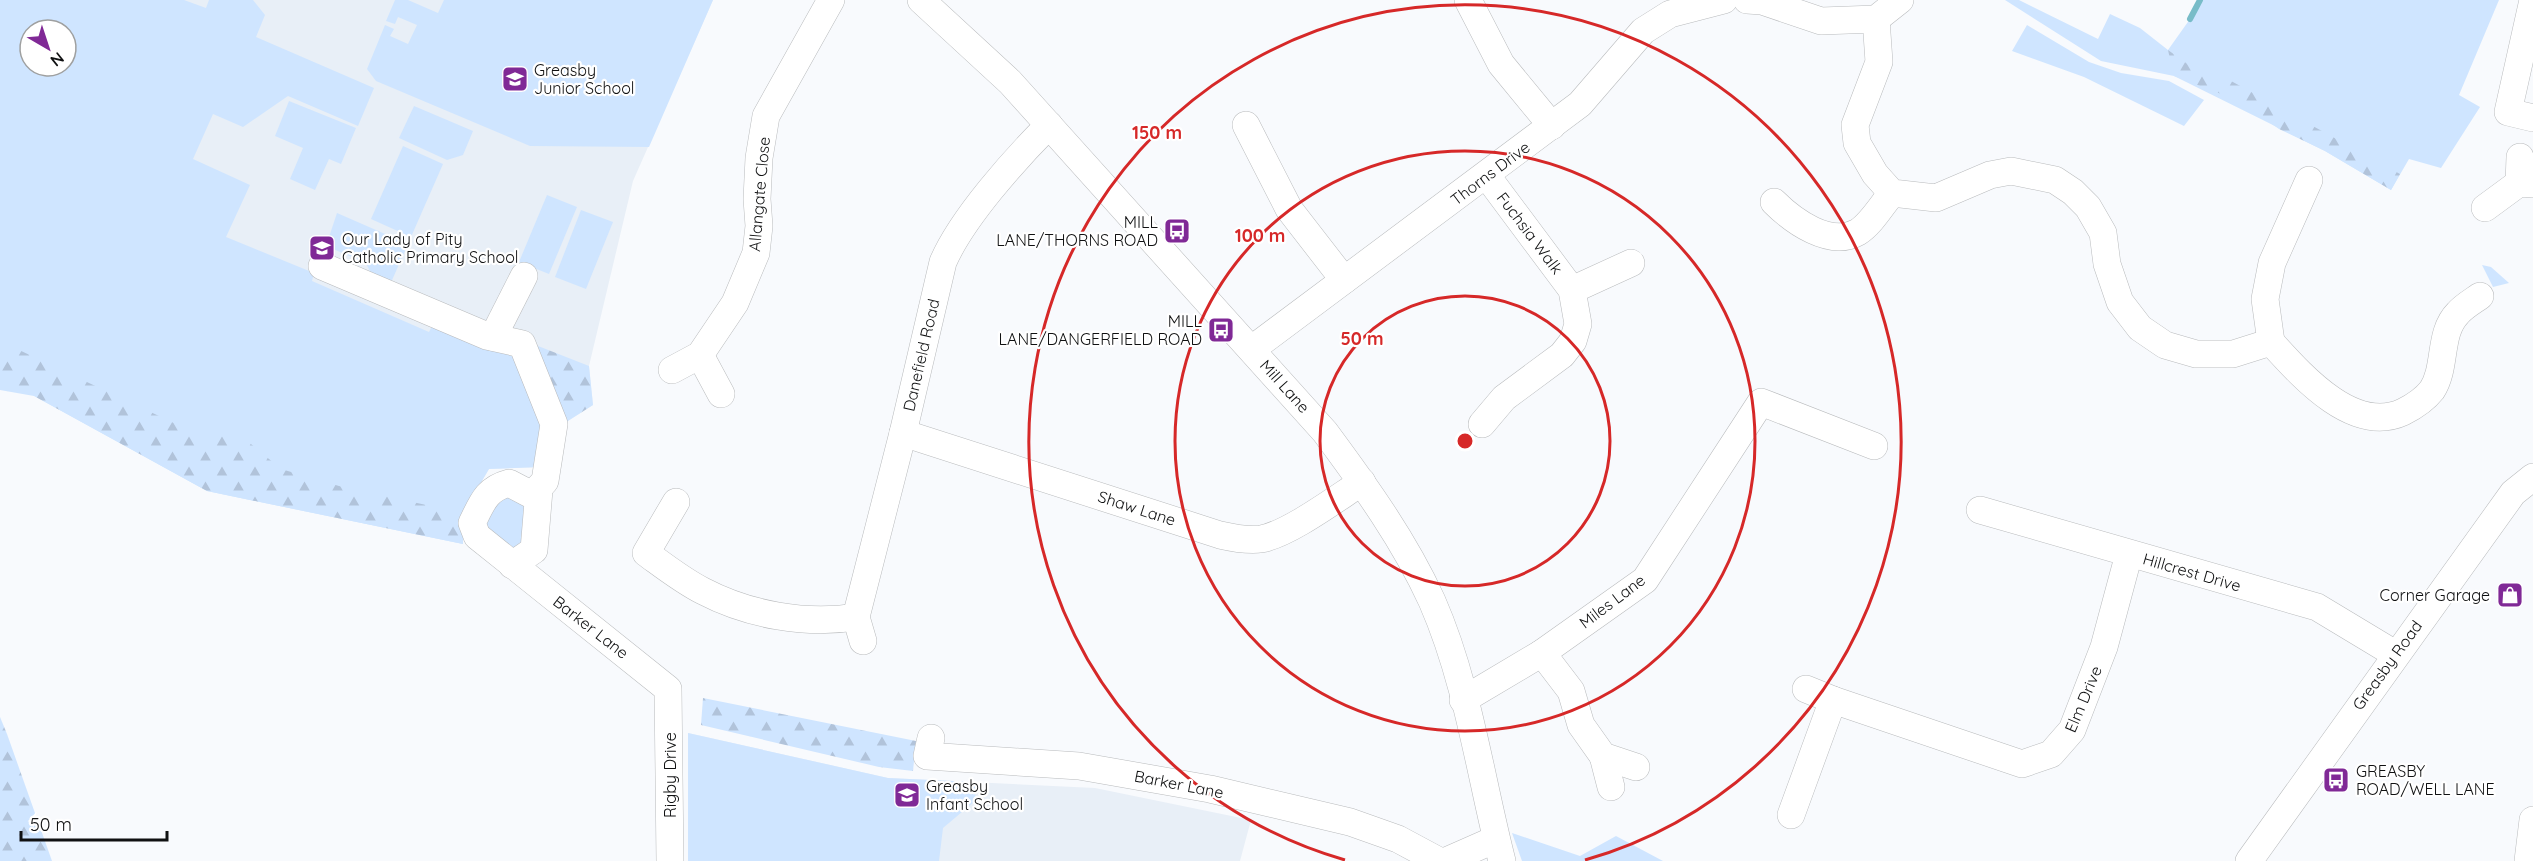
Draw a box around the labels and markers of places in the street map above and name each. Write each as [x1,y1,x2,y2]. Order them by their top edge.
place label: Greasby Junior School [534,60,635,98]
school or university icon: Greasby Junior School [500,64,530,94]
place label: MILL LANE/THORNS ROAD [996,212,1158,250]
bus stop icon: MILL LANE/THORNS ROAD [1162,216,1192,246]
place label: Our Lady of Pity Catholic Primary School [342,229,518,267]
school or university icon: Our Lady of Pity Catholic Primary School [307,233,337,263]
place label: MILL LANE/DANGERFIELD ROAD [999,311,1202,349]
bus stop icon: MILL LANE/DANGERFIELD ROAD [1206,315,1236,345]
centre of rings [1455,431,1475,451]
shop icon: Corner Garage [2495,580,2525,610]
place label: Corner Garage [2380,585,2490,605]
place label: GREASBY ROAD/WELL LANE [2356,761,2494,799]
bus stop icon: GREASBY ROAD/WELL LANE [2321,765,2351,795]
place label: Greasby Infant School [926,776,1023,814]
school or university icon: Greasby Infant School [892,780,922,810]

